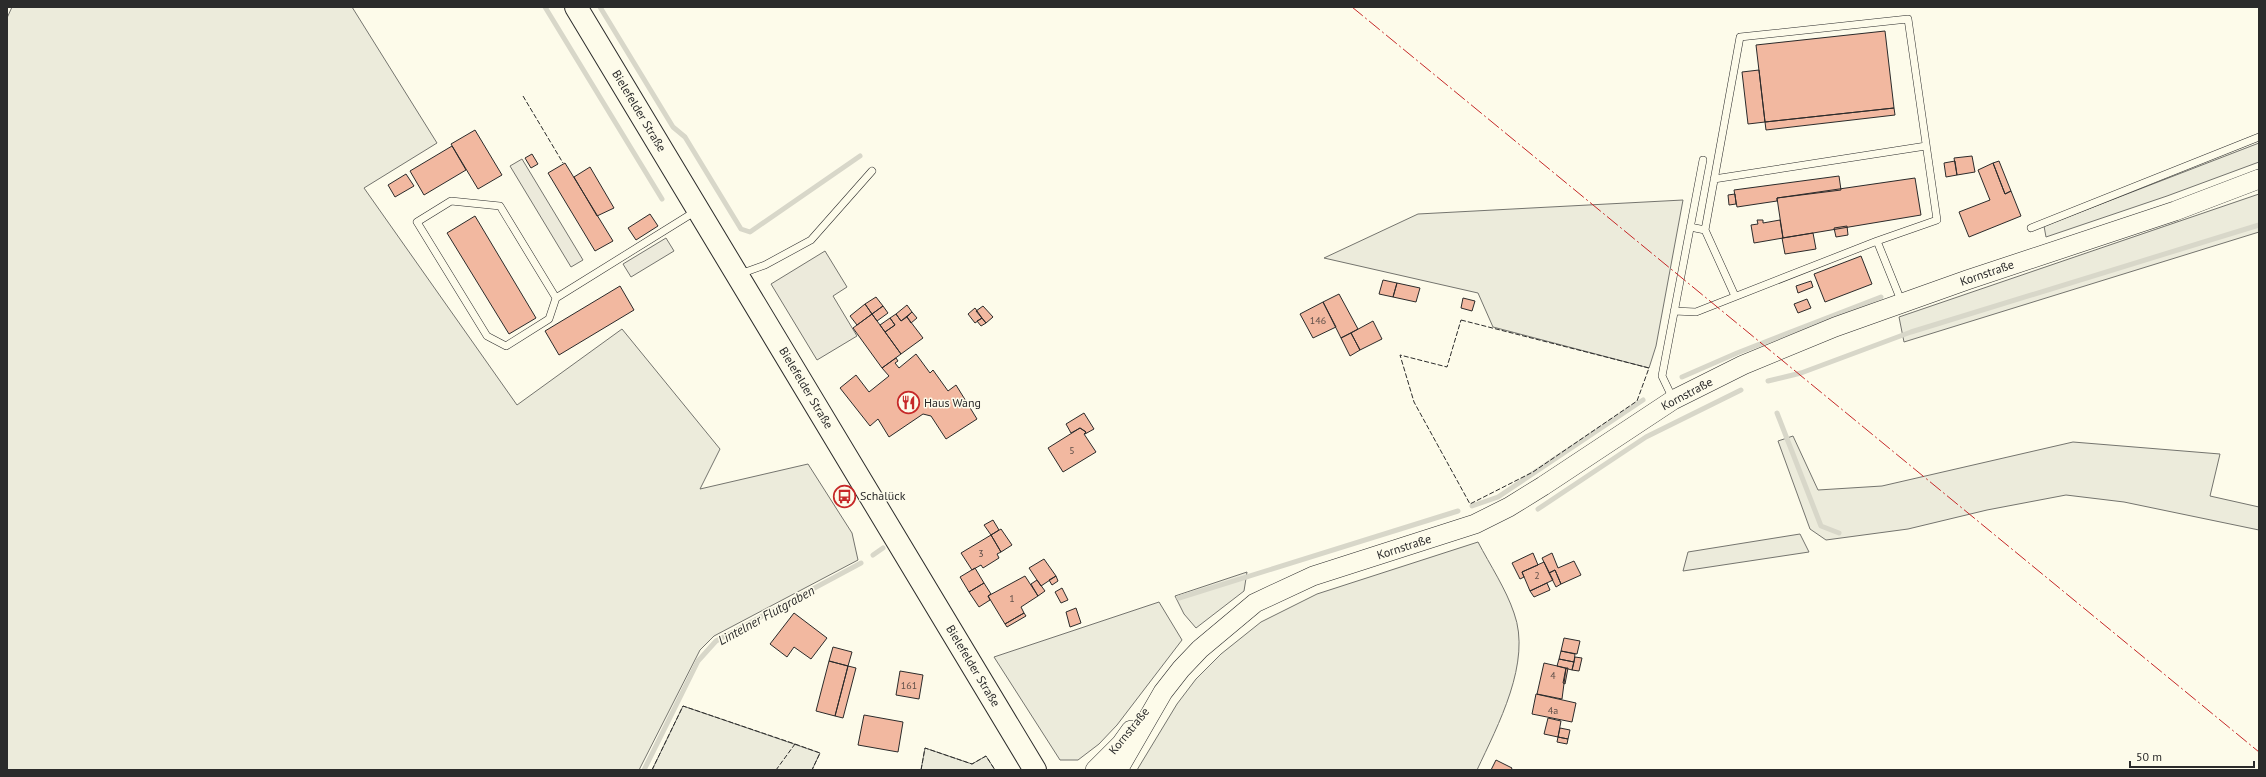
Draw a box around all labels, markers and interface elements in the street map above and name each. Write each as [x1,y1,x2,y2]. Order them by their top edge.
street label: Bielefelder Straße [609,67,670,154]
street label: Kornstraße [1958,256,2016,289]
house number: 146 [1310,314,1326,327]
street label: Bielefelder Straße [776,344,837,431]
street label: Kornstraße [1658,374,1715,413]
restaurant icon: Haus Wang [896,390,922,416]
place label: Haus Wang [924,395,981,410]
house number: 5 [1069,444,1075,457]
bus stop icon: Schalück [832,483,858,509]
place label: Schalück [860,488,906,503]
street label: Kornstraße [1375,531,1433,562]
house number: 3 [978,547,984,560]
house number: 2 [1534,569,1540,582]
water label: Lintelner Flutgraben [715,582,818,649]
house number: 1 [1009,592,1015,605]
street label: Bielefelder Straße [943,622,1004,709]
house number: 4 [1550,669,1556,682]
house number: 161 [901,679,917,692]
street label: Kornstraße [1105,704,1152,757]
house number: 4a [1548,704,1558,717]
scale bar [2130,743,2254,769]
text: 50 m [2136,749,2162,764]

